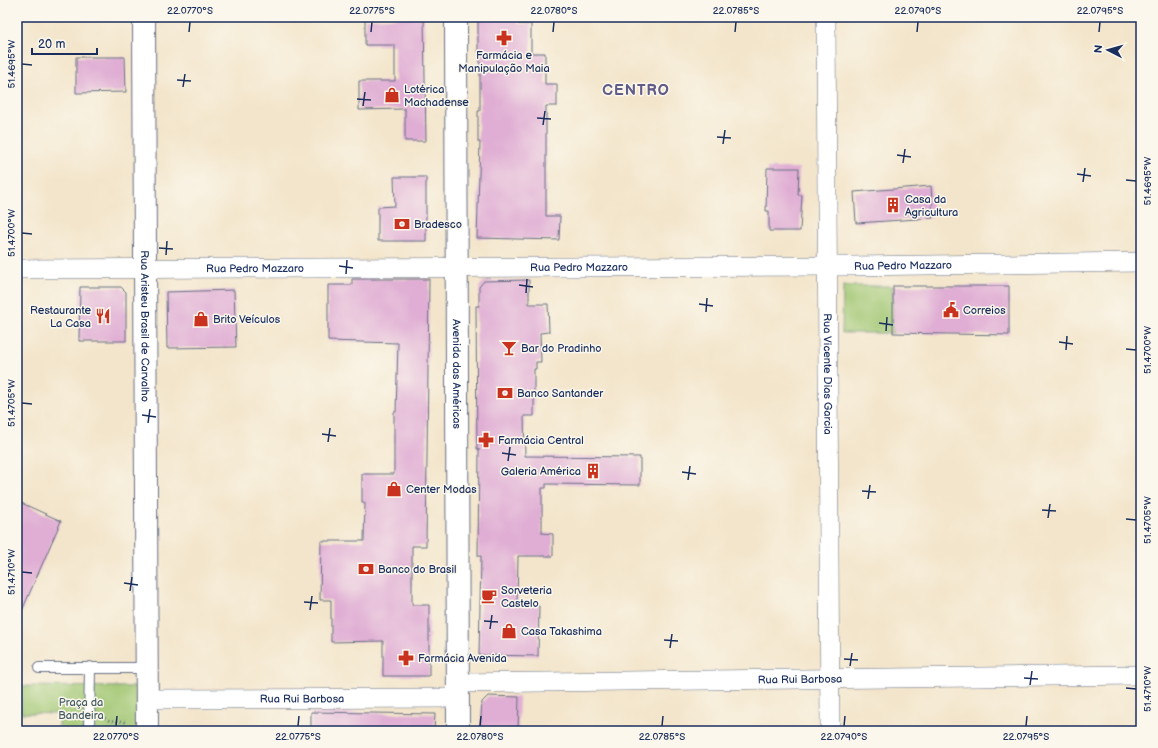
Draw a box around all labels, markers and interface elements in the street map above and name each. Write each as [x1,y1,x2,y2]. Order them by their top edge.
text: 22.0770°S [167,5,213,17]
text: 22.0775°S [349,5,395,17]
text: 22.0780°S [531,5,577,17]
text: 22.0785°S [713,5,759,17]
text: 22.0790°S [895,5,941,17]
text: 22.0795°S [1077,5,1123,17]
pharmacy icon: Farmácia e Manipulação Maia [495,29,513,47]
scale bar [32,30,97,56]
north arrow [1088,30,1128,70]
text: 20 m [38,37,65,52]
text: 51.4695°W [6,40,18,88]
text: N [1092,44,1105,54]
place label: Farmácia e Manipulação Maia [458,49,550,75]
district label: CENTRO [602,81,670,100]
place label: Lotérica Machadense [404,83,469,109]
shop icon: Lotérica Machadense [383,86,401,104]
text: 51.4695°W [1142,157,1154,205]
place label: Casa da Agricultura [905,193,958,219]
building icon: Casa da Agricultura [884,196,902,214]
text: 51.4700°W [6,209,18,257]
bank icon: Bradesco [393,215,411,233]
place label: Bradesco [414,218,462,231]
street label: Rua Aristeu Brasil de Carvalho [138,250,152,402]
street label: Rua Pedro Mazzaro [854,258,952,272]
street label: Rua Pedro Mazzaro [530,260,628,274]
street label: Rua Pedro Mazzaro [206,261,304,275]
public building icon: Correios [942,301,960,319]
place label: Restaurante La Casa [30,304,91,330]
place label: Correios [963,304,1006,317]
restaurant icon: Restaurante La Casa [94,307,112,325]
shop icon: Brito Veículos [192,310,210,328]
place label: Brito Veículos [213,313,281,326]
street label: Rua Vicente Dias Garcia [821,313,835,435]
street label: Avenida das Américas [450,319,464,430]
text: 51.4700°W [1142,326,1154,374]
bar icon: Bar do Pradinho [500,339,518,357]
place label: Bar do Pradinho [521,342,602,355]
text: 51.4705°W [6,379,18,427]
bank icon: Banco Santander [496,384,514,402]
place label: Banco Santander [517,387,604,400]
pharmacy icon: Farmácia Central [477,431,495,449]
place label: Farmácia Central [498,434,584,447]
building icon: Galeria América [584,462,602,480]
place label: Galeria América [501,465,581,478]
shop icon: Center Modas [385,480,403,498]
place label: Center Modas [406,483,477,496]
text: 51.4705°W [1142,496,1154,544]
text: 51.4710°W [6,549,18,595]
bank icon: Banco do Brasil [357,560,375,578]
place label: Banco do Brasil [378,563,457,576]
place label: Sorveteria Castelo [501,584,552,610]
cafe icon: Sorveteria Castelo [480,587,498,605]
shop icon: Casa Takashima [500,622,518,640]
place label: Casa Takashima [521,625,602,638]
pharmacy icon: Farmácia Avenida [397,649,415,667]
place label: Farmácia Avenida [418,652,507,665]
text: 51.4710°W [1142,666,1154,712]
street label: Rua Rui Barbosa [758,672,842,686]
street label: Rua Rui Barbosa [260,692,344,705]
park label: Praça da Bandeira [58,696,104,722]
text: 22.0770°S [93,731,139,743]
text: 22.0775°S [275,731,321,743]
text: 22.0780°S [457,731,503,743]
text: 22.0785°S [639,731,685,743]
text: 22.0790°S [821,731,867,743]
text: 22.0795°S [1003,731,1049,743]

